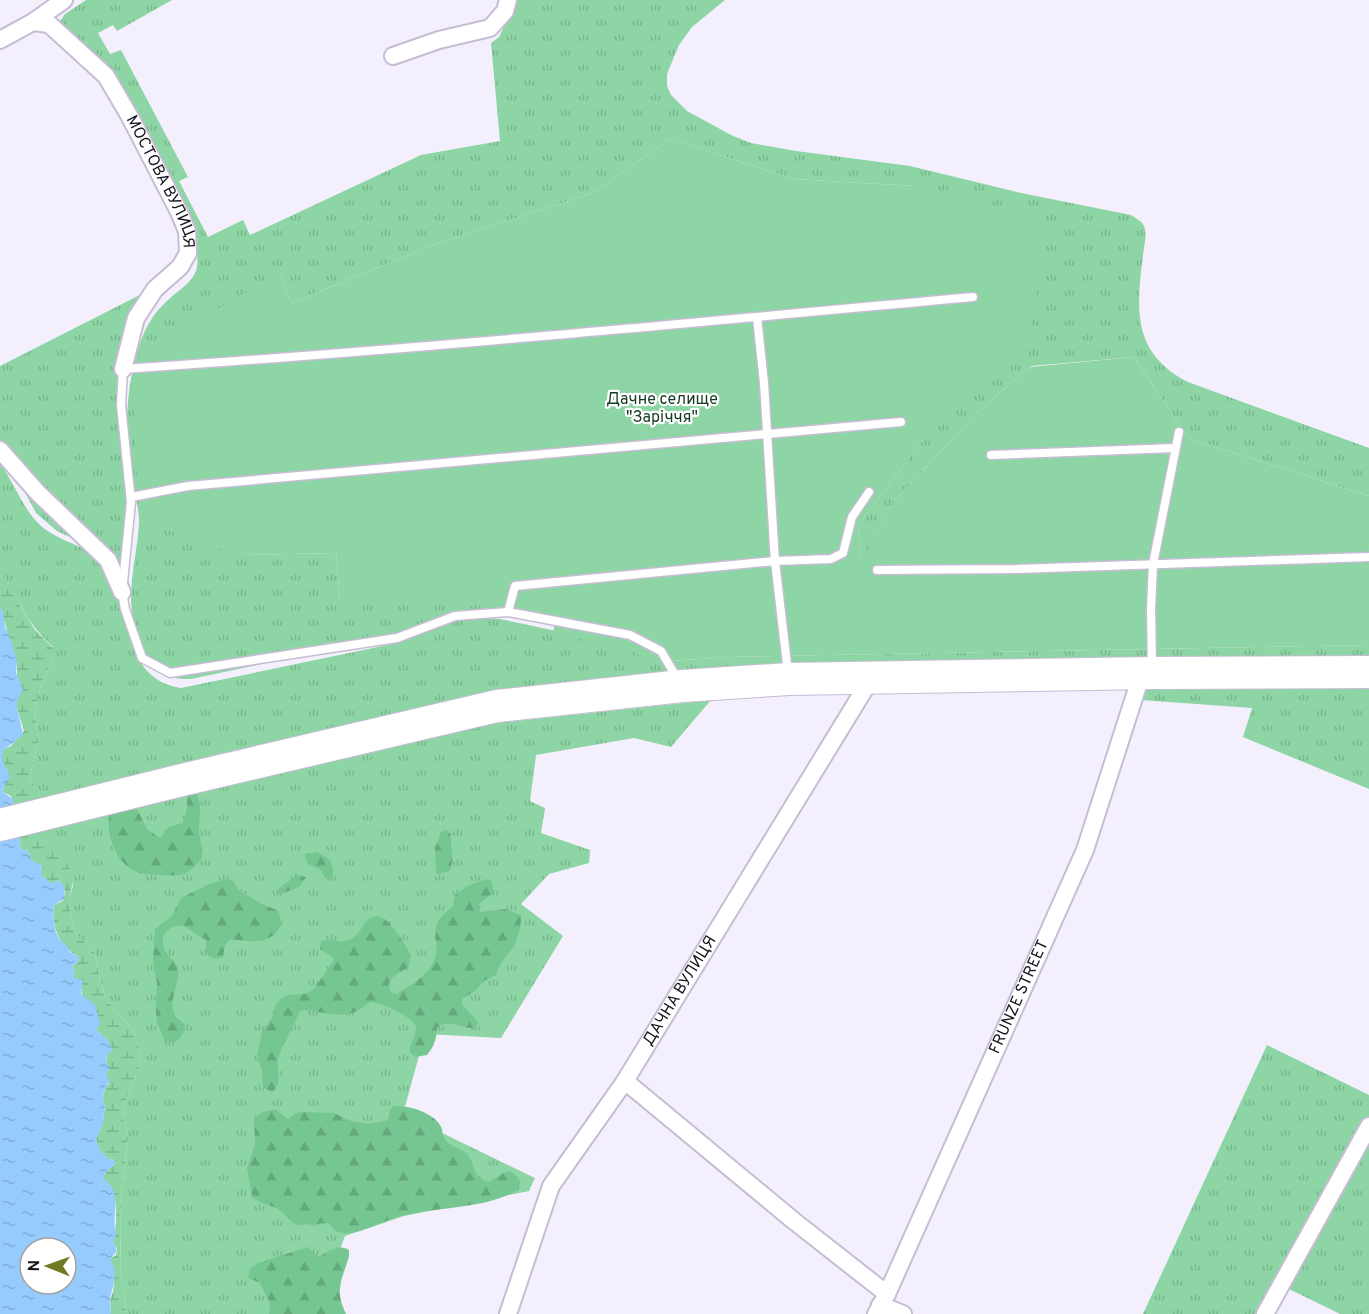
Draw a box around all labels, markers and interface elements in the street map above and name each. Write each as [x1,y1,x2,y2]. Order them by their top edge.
street label: МОСТОВА ВУЛИЦЯ [121,112,198,249]
park label: Дачне селище "Заріччя" [606,390,718,428]
street label: ДАЧНА ВУЛИЦЯ [639,932,721,1050]
street label: FRUNZE STREET [985,937,1054,1057]
north arrow [18,1236,78,1296]
text: N [25,1260,45,1272]

